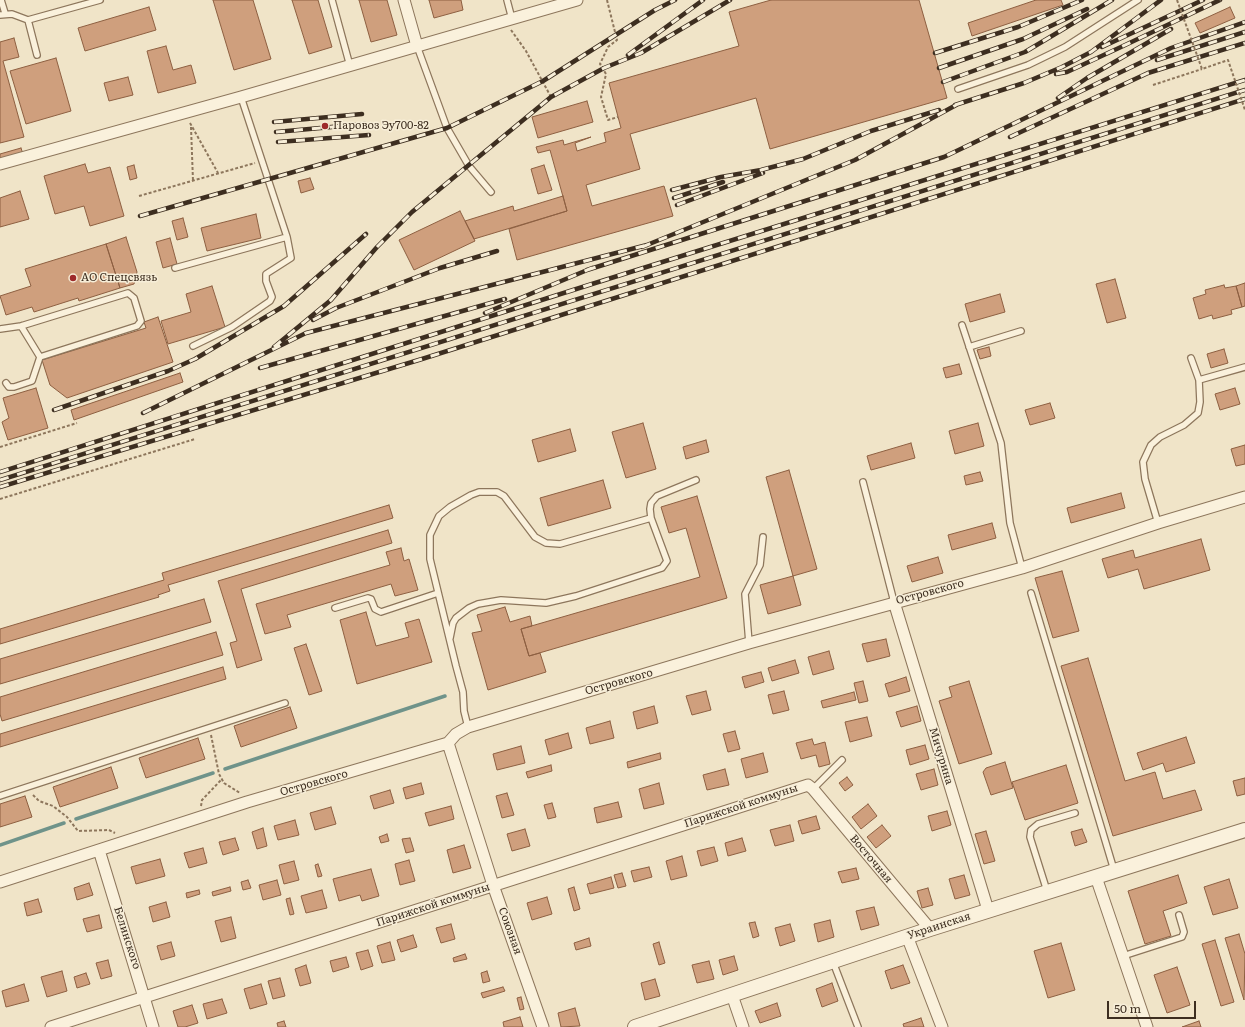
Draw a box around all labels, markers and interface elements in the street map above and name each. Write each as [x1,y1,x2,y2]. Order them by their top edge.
place label: Паровоз Эу700-82 [333,119,429,133]
marker: Паровоз Эу700-82 [320,121,330,131]
place label: АО Спецсвязь [81,271,157,285]
marker: АО Спецсвязь [68,273,78,283]
street label: Островского [895,577,965,607]
street label: Островского [584,666,654,698]
street label: Мичурина [926,726,956,786]
street label: Островского [279,767,349,799]
street label: Парижской коммуны [683,781,799,831]
street label: Восточная [847,832,895,886]
street label: Парижской коммуны [375,880,491,930]
street label: Белинского [111,905,143,971]
street label: Союзная [495,906,525,956]
street label: Украинская [906,910,972,942]
scale bar [1109,993,1198,1019]
text: 50 m [1114,999,1141,1017]

